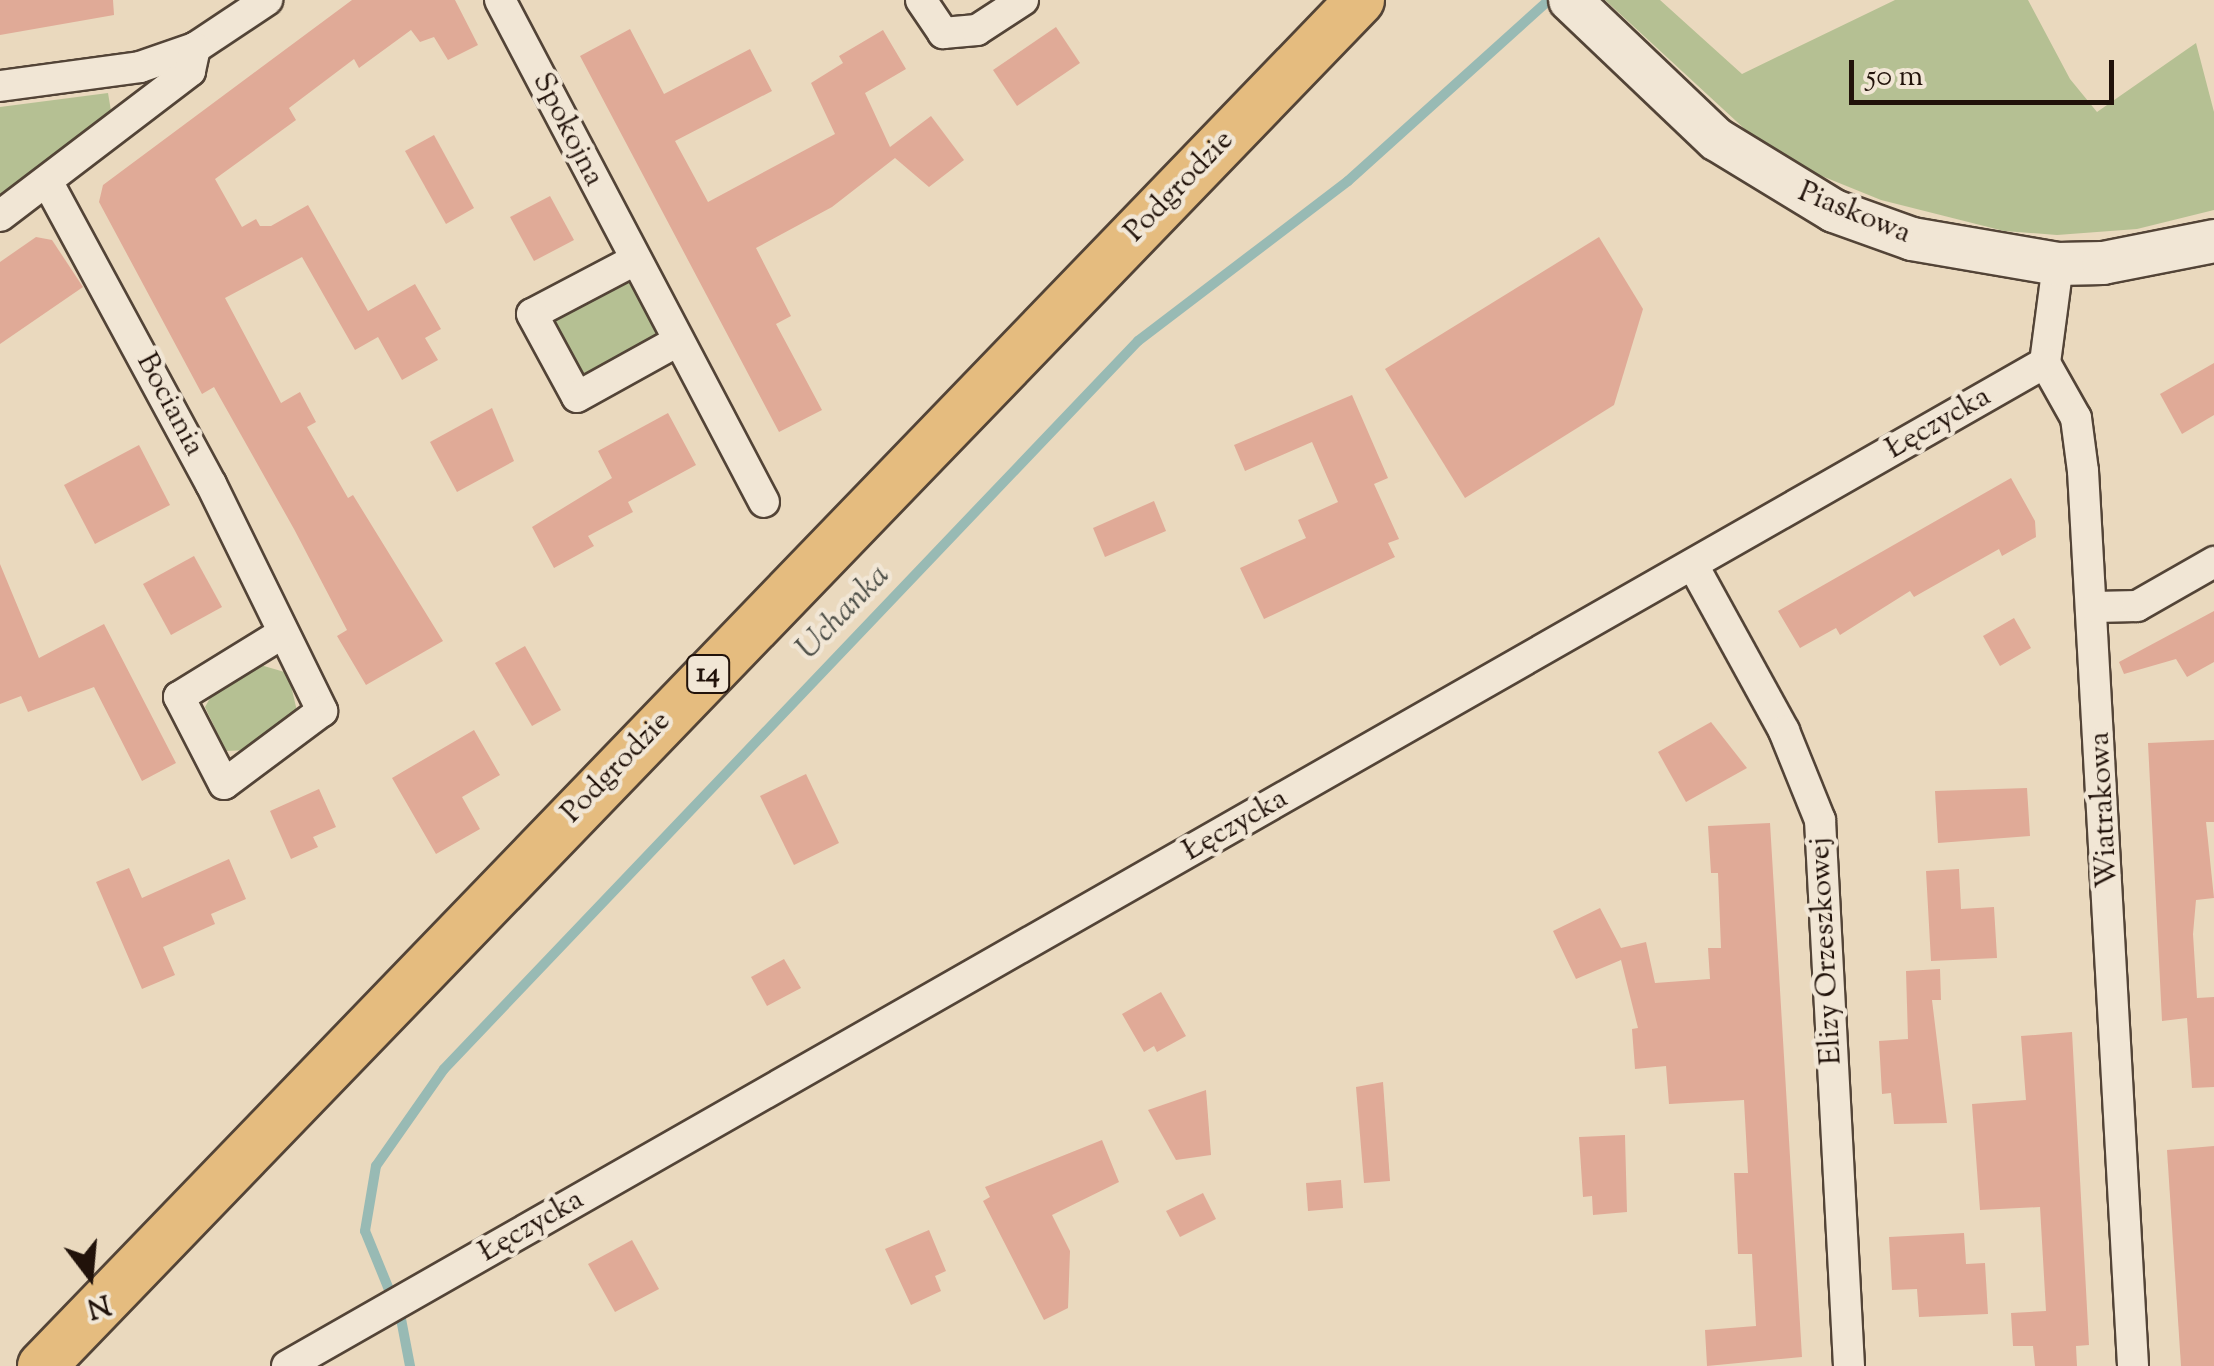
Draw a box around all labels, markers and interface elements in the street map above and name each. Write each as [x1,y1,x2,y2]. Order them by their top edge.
scale bar [1854,40,2119,102]
text: 50 m [1866,56,1923,99]
street label: Spokojna [523,67,611,193]
street label: Podgrodzie [1118,124,1242,250]
street label: Piaskowa [1792,175,1916,253]
street label: Bociania [127,347,211,463]
street label: Łęczycka [1880,380,1998,468]
water label: Uchanka [790,558,898,668]
road number: 14 [686,651,730,697]
street label: Podgrodzie [555,705,679,831]
street label: Wiatrakowa [2083,731,2127,889]
street label: Łęczycka [1177,782,1295,870]
street label: Elizy Orzeszkowej [1803,836,1851,1066]
street label: Łęczycka [473,1183,591,1271]
north arrow [40,1226,140,1326]
text: N [82,1283,115,1327]

